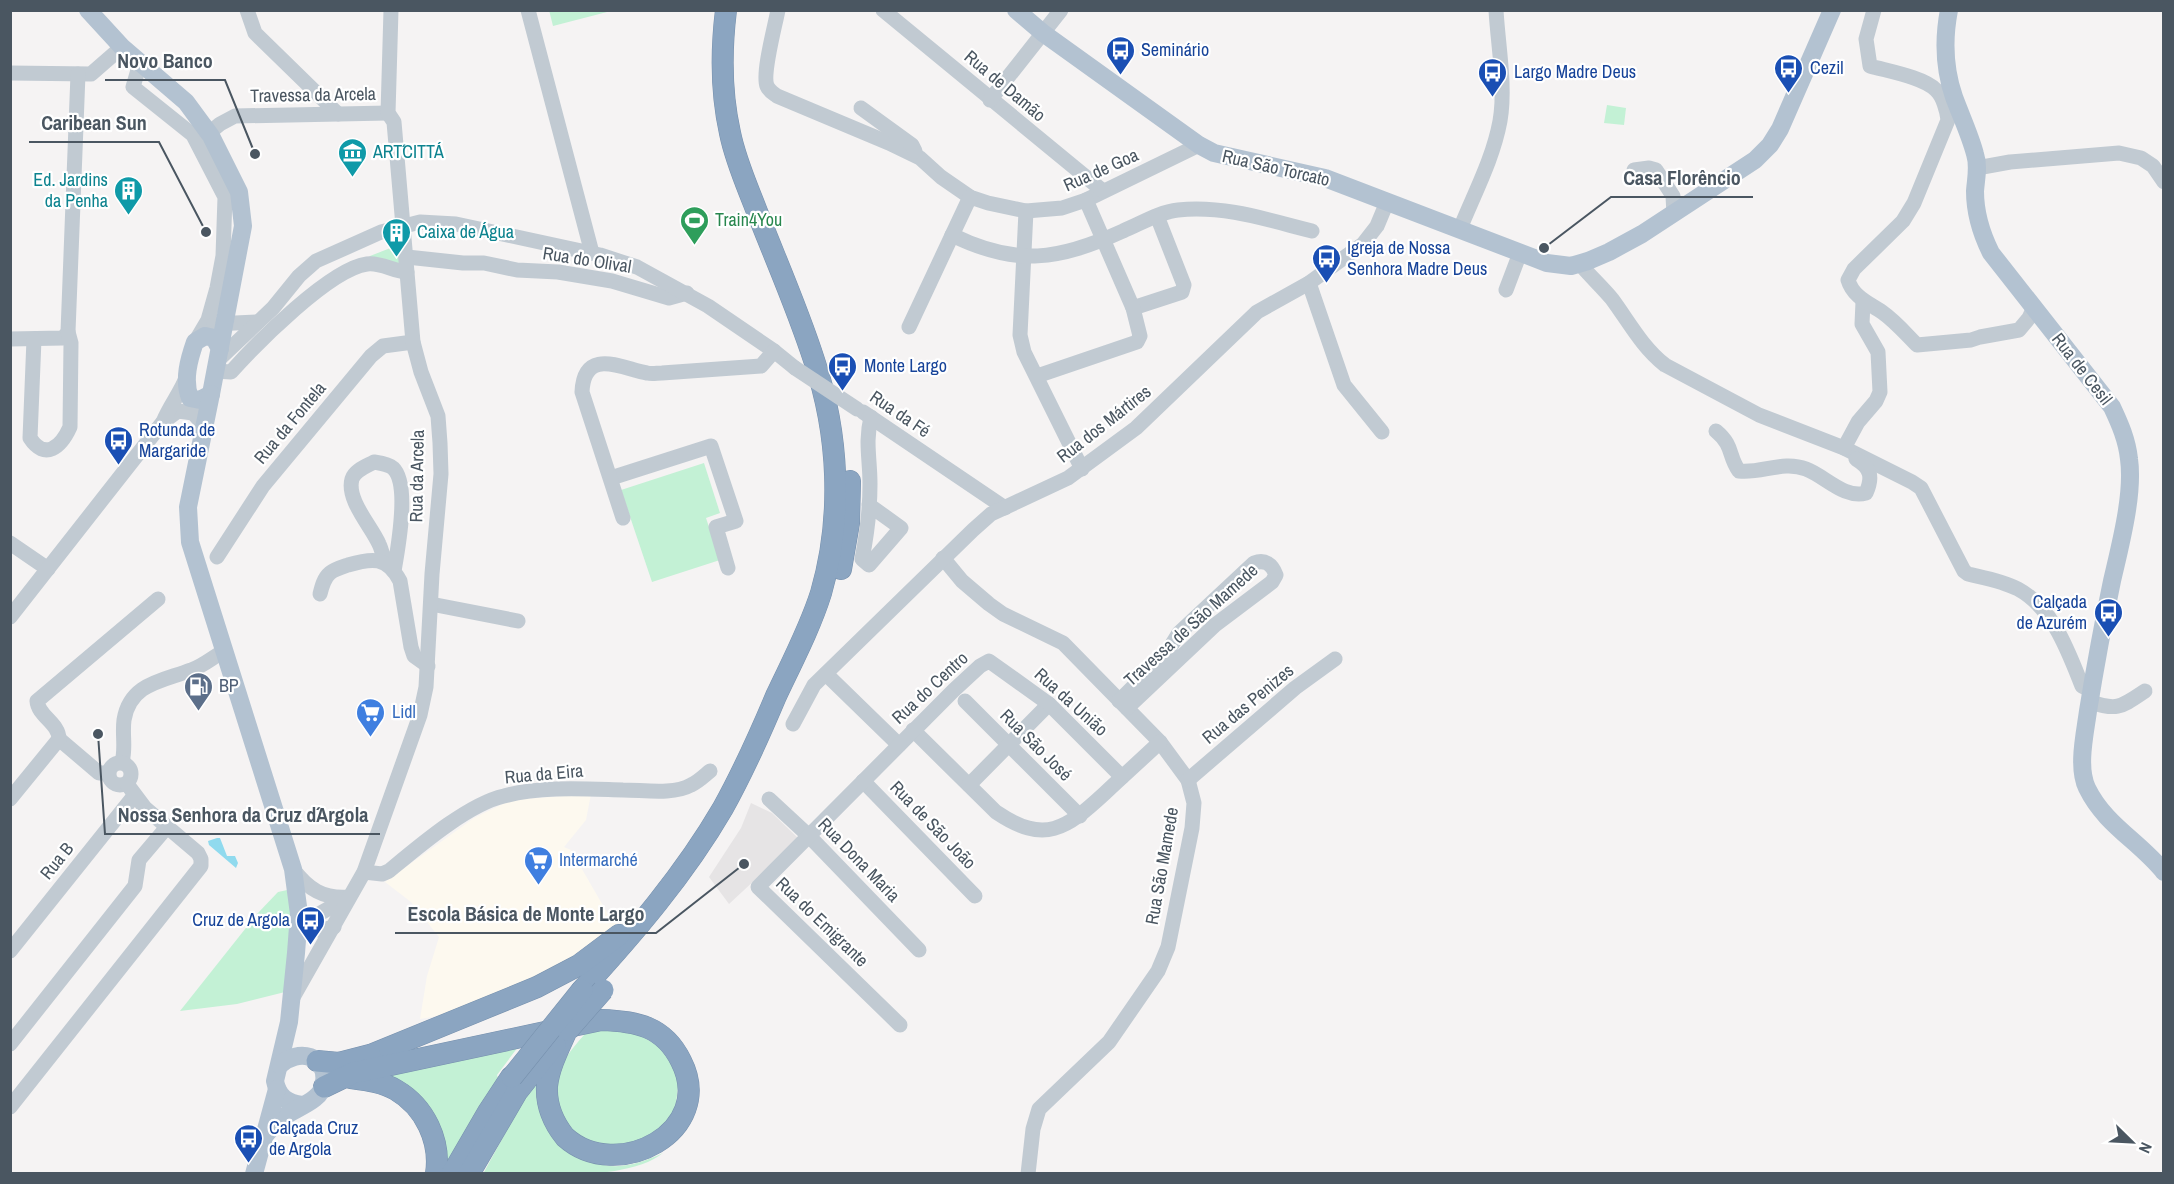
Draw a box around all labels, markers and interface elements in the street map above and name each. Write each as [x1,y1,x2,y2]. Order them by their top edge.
bus stop icon: Seminário [1104,34,1136,76]
place label: Seminário [1141,37,1209,62]
callout: Novo Banco [105,42,225,80]
street label: Rua de Damão [959,44,1051,127]
text: Novo Banco [117,47,213,74]
bus stop icon: Cezil [1773,52,1805,94]
place label: Cezil [1810,55,1844,80]
bus stop icon: Largo Madre Deus [1477,56,1509,98]
place label: Largo Madre Deus [1514,59,1636,84]
street label: Travessa da Arcela [250,81,376,108]
callout: Caribean Sun [29,104,159,142]
text: Caribean Sun [41,109,147,136]
museum icon: ART´CITTÁ [336,136,368,178]
place label: ART´CITTÁ [372,139,444,164]
street label: Rua de Goa [1059,142,1142,197]
street label: Rua São Torcato [1220,143,1332,192]
callout: Casa Florêncio [1611,159,1753,197]
text: Casa Florêncio [1623,164,1741,191]
place label: Ed. Jardins da Penha [33,167,108,213]
building icon: Ed. Jardins da Penha [113,174,145,216]
sports icon: Train4You [678,204,710,246]
place label: Train4You [715,207,782,232]
building icon: Caixa de Água [380,216,412,258]
place label: Caixa de Água [417,219,514,244]
place label: Igreja de Nossa Senhora Madre Deus [1347,235,1487,281]
street label: Rua do Olival [541,240,633,279]
bus stop icon: Igreja de Nossa Senhora Madre Deus [1310,242,1342,284]
street label: Rua de Cesil [2046,327,2119,410]
bus stop icon: Monte Largo [827,350,859,392]
place label: Monte Largo [864,353,947,378]
street label: Rua da Fontela [248,376,331,469]
street label: Rua dos Mártires [1051,379,1156,468]
street label: Rua da Fé [865,384,936,443]
place label: Rotunda de Margaride [139,417,215,463]
bus stop icon: Rotunda de Margaride [102,424,134,466]
street label: Rua da Arcela [403,429,430,523]
street label: Travessa de São Mamede [1118,558,1263,692]
place label: Calçada de Azurém [2016,589,2087,635]
bus stop icon: Calçada de Azurém [2092,596,2124,638]
street label: Rua do Centro [886,646,973,730]
street label: Rua das Penizes [1197,658,1299,749]
street label: Rua da União [1029,662,1114,741]
fuel station icon: BP [182,670,214,712]
place label: BP [219,673,239,698]
supermarket icon: Lidl [355,696,387,738]
place label: Lidl [392,699,416,724]
street label: Rua São José [995,703,1078,786]
street label: Rua da Eira [504,758,584,789]
street label: Rua de São João [885,775,982,874]
callout: Nossa Senhora da Cruz d´Argola [105,796,380,834]
text: Nossa Senhora da Cruz d´Argola [118,801,368,828]
street label: Rua São Mamede [1139,805,1184,927]
street label: Rua Dona Maria [813,812,906,907]
street label: Rua B [34,837,79,884]
supermarket icon: Intermarché [522,844,554,886]
place label: Intermarché [559,847,638,872]
street label: Rua do Emigrante [771,871,874,972]
callout: Escola Básica de Monte Largo [395,895,656,933]
text: Escola Básica de Monte Largo [408,900,644,927]
bus stop icon: Cruz de Argola [295,904,327,946]
place label: Cruz de Argola [192,907,290,932]
north arrow [2102,1112,2162,1172]
place label: Calçada Cruz de Argola [269,1115,358,1161]
bus stop icon: Calçada Cruz de Argola [232,1122,264,1164]
text: N [2134,1139,2158,1157]

